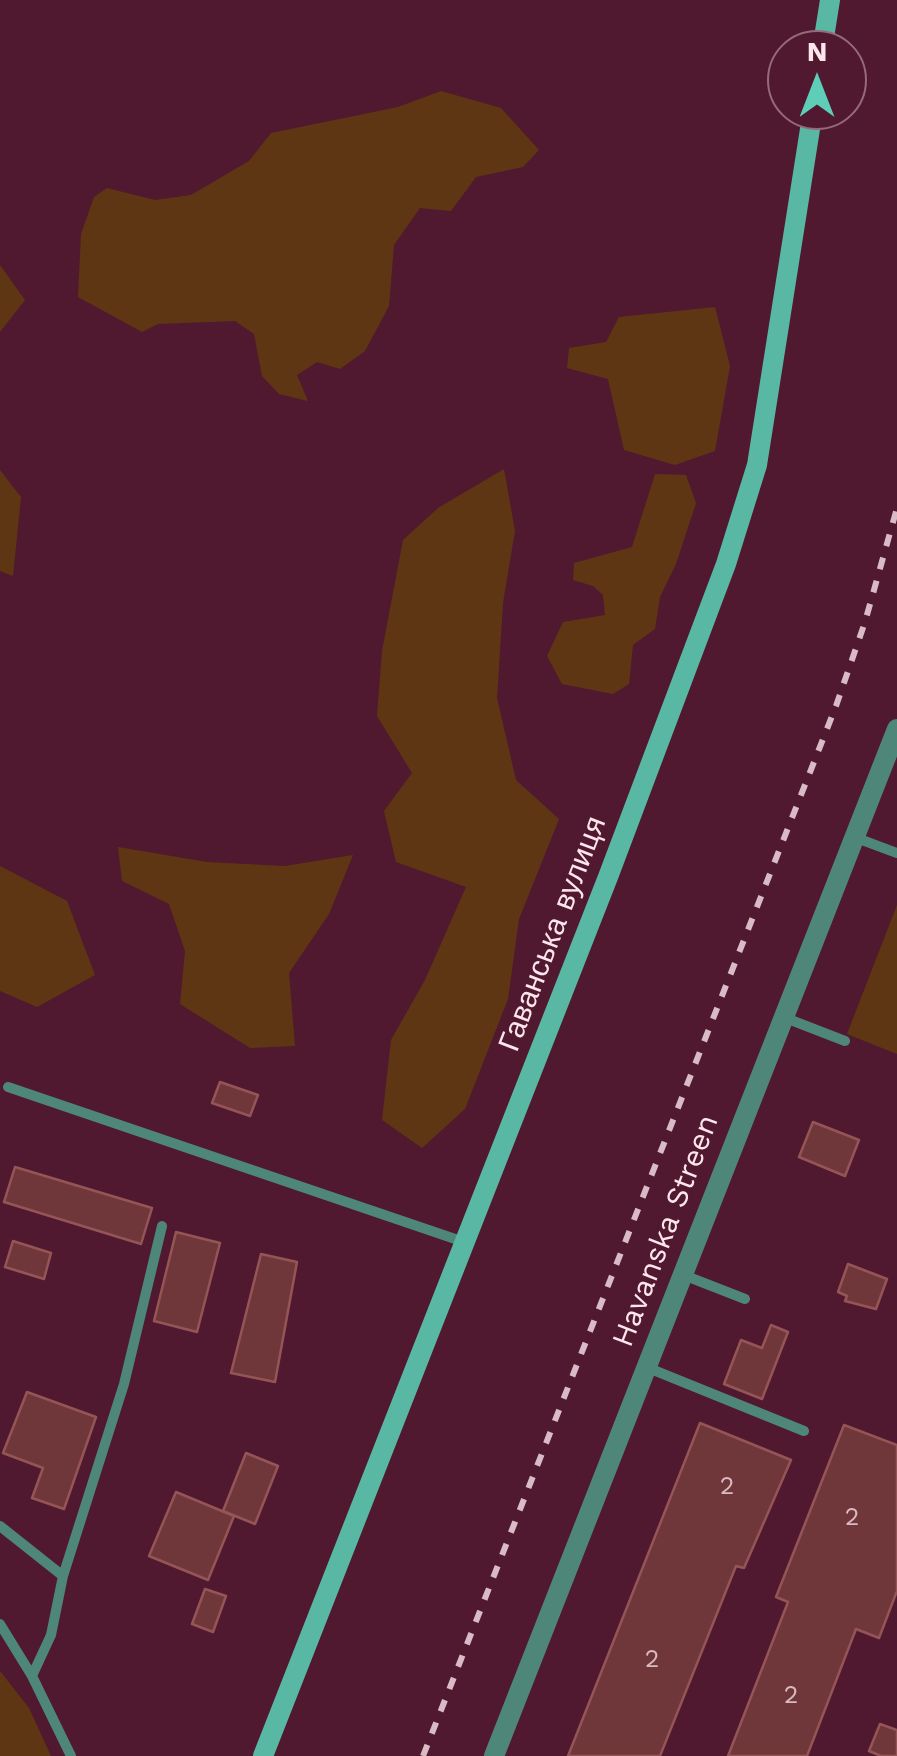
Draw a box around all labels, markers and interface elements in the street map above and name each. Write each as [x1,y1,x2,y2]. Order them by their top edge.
north arrow [767,30,867,130]
text: N [807,35,827,68]
street label: Гаванська вулиця [492,811,614,1057]
street label: Havanska Streen [605,1110,727,1352]
house number: 2 [720,1472,734,1502]
house number: 2 [845,1503,859,1533]
house number: 2 [645,1645,659,1675]
house number: 2 [784,1681,798,1711]

